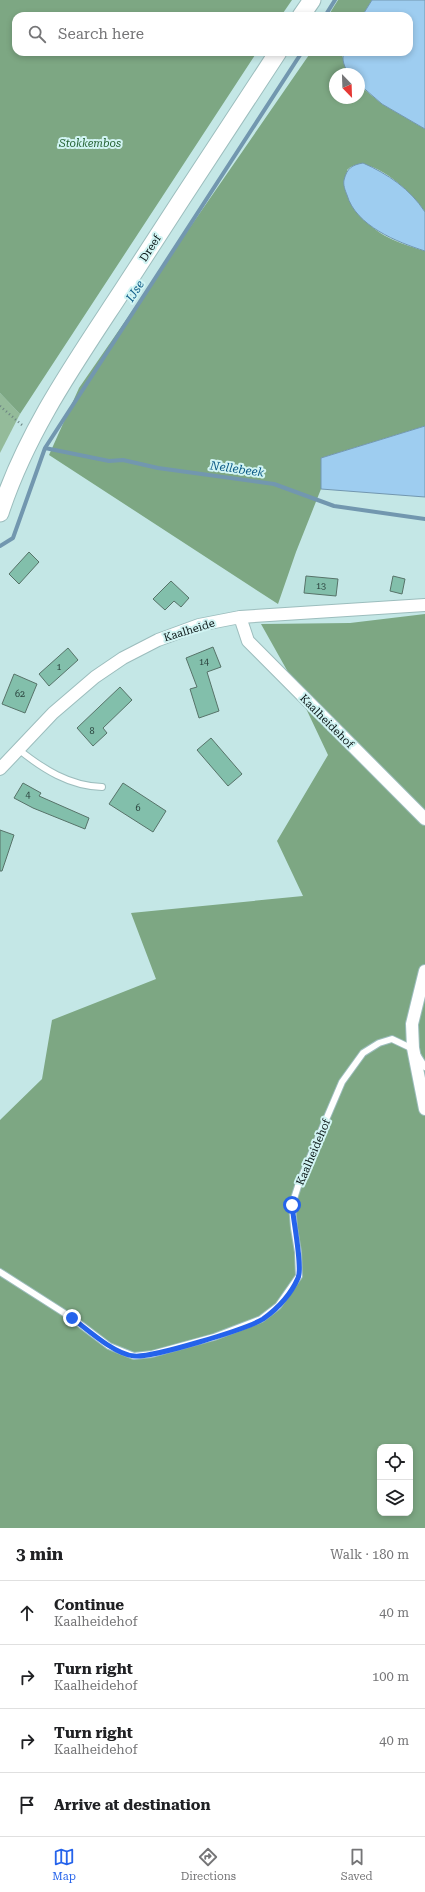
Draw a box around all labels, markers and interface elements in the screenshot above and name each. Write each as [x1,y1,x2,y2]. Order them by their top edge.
search box [12,12,413,56]
icon: search [26,23,48,45]
text: Search here [58,25,144,43]
north arrow [329,68,365,104]
park label: Stokkembos [58,137,121,150]
street label: Dreef [137,232,164,264]
water label: IJse [122,278,147,305]
water label: Nellebeek [208,458,265,480]
house number: 13 [316,581,326,591]
street label: Kaalheide [162,617,216,644]
house number: 14 [199,657,209,667]
house number: 1 [56,662,62,672]
house number: 62 [15,689,25,699]
street label: Kaalheidehof [297,692,357,751]
house number: 8 [89,726,95,736]
house number: 4 [25,790,31,800]
house number: 6 [135,803,141,813]
street label: Kaalheidehof [294,1116,334,1187]
route start [283,1196,301,1214]
route end [63,1309,81,1327]
map controls [377,1444,413,1516]
button: locate [377,1444,413,1480]
button: layers [377,1480,413,1516]
text: 3 min [16,1544,63,1564]
text: Walk · 180 m [330,1547,409,1562]
text: Continue [54,1596,124,1614]
icon: ahead [16,1602,38,1624]
text: 40 m [379,1605,409,1620]
text: Kaalheidehof [54,1614,138,1629]
text: Turn right [54,1660,133,1678]
icon: right [16,1666,38,1688]
text: 100 m [372,1669,409,1684]
text: Kaalheidehof [54,1678,138,1693]
text: Turn right [54,1724,133,1742]
icon: right [16,1730,38,1752]
text: 40 m [379,1733,409,1748]
text: Kaalheidehof [54,1742,138,1757]
icon: arrive [16,1794,38,1816]
text: Arrive at destination [54,1796,210,1814]
tab: Map [52,1846,76,1883]
tab: Directions [181,1846,236,1883]
tab: Saved [341,1846,373,1883]

